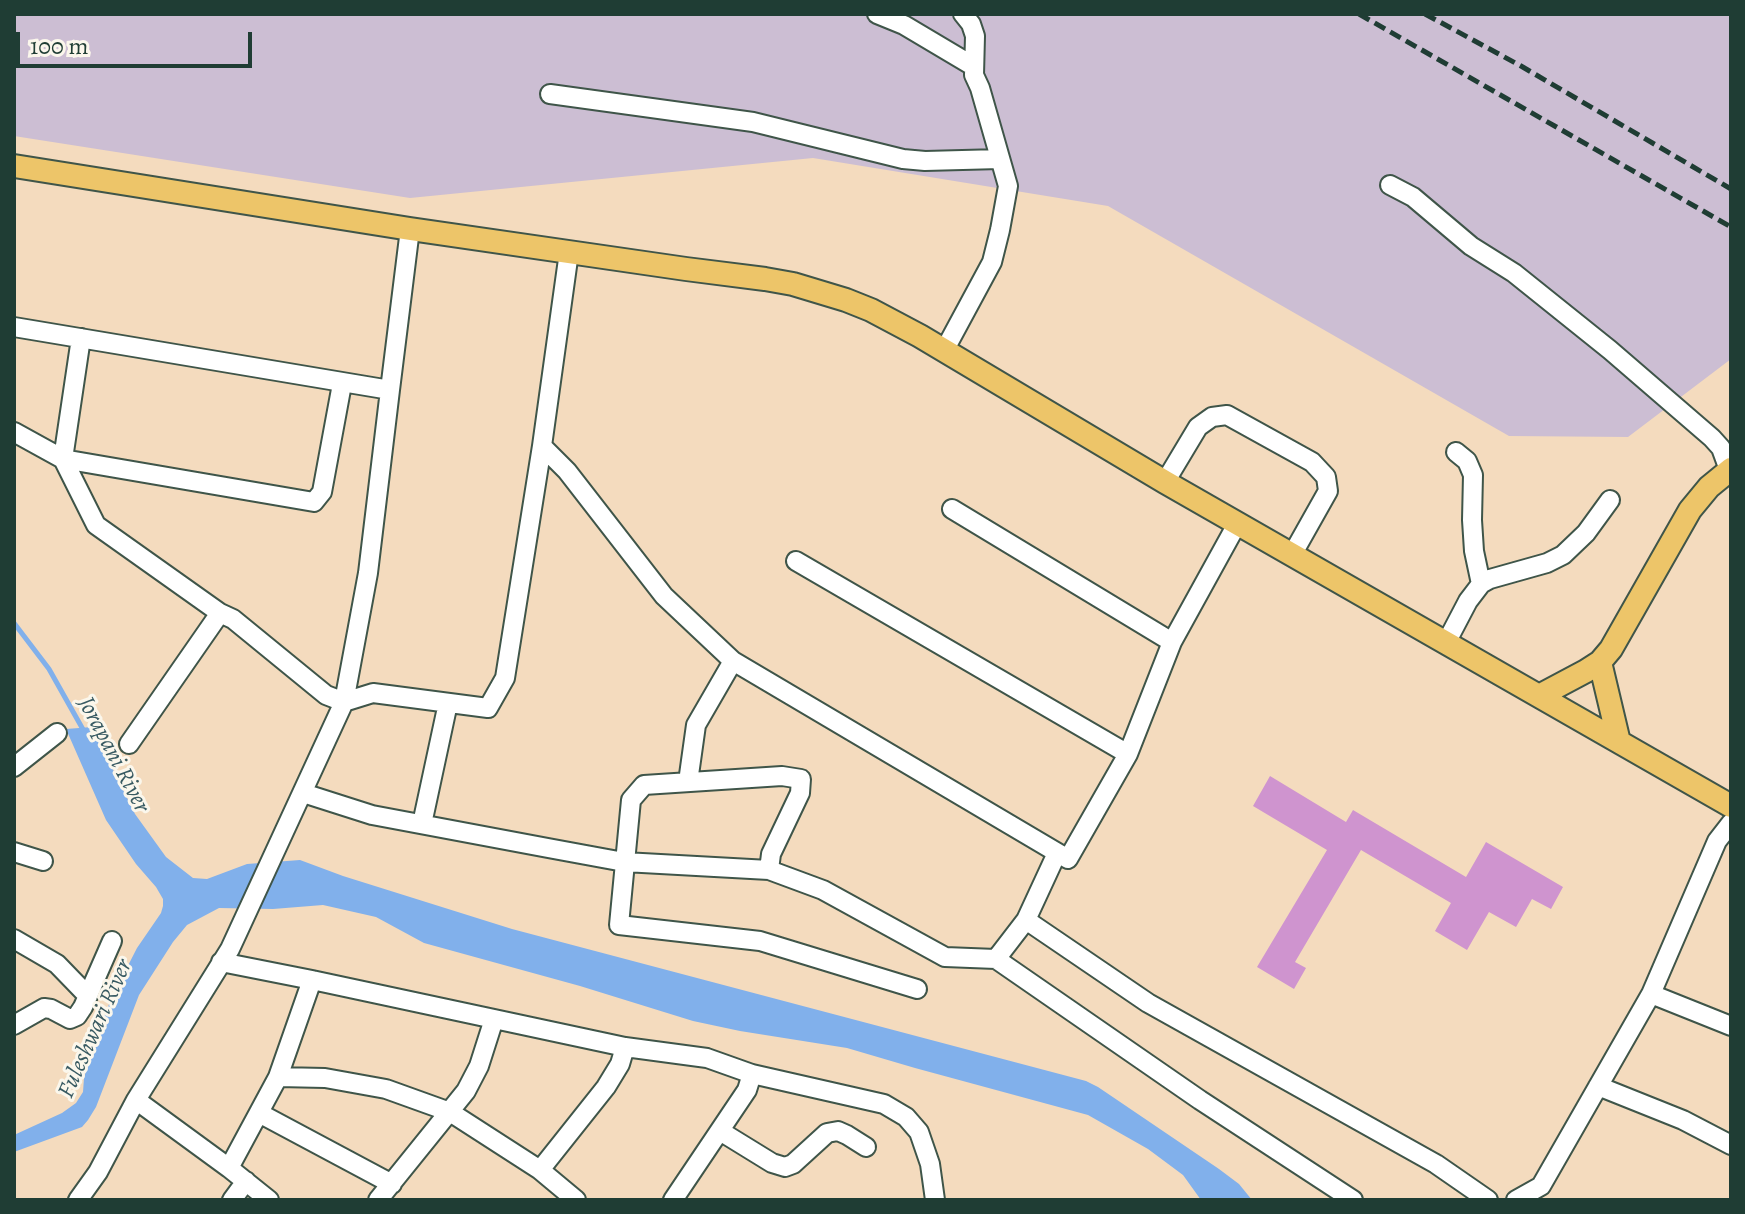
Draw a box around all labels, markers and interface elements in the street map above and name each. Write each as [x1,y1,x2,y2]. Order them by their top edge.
scale bar [20,16,256,66]
text: 100 m [30,30,89,62]
water label: Jorapani River [71,692,155,818]
water label: Fuleshwari River [53,955,139,1103]

